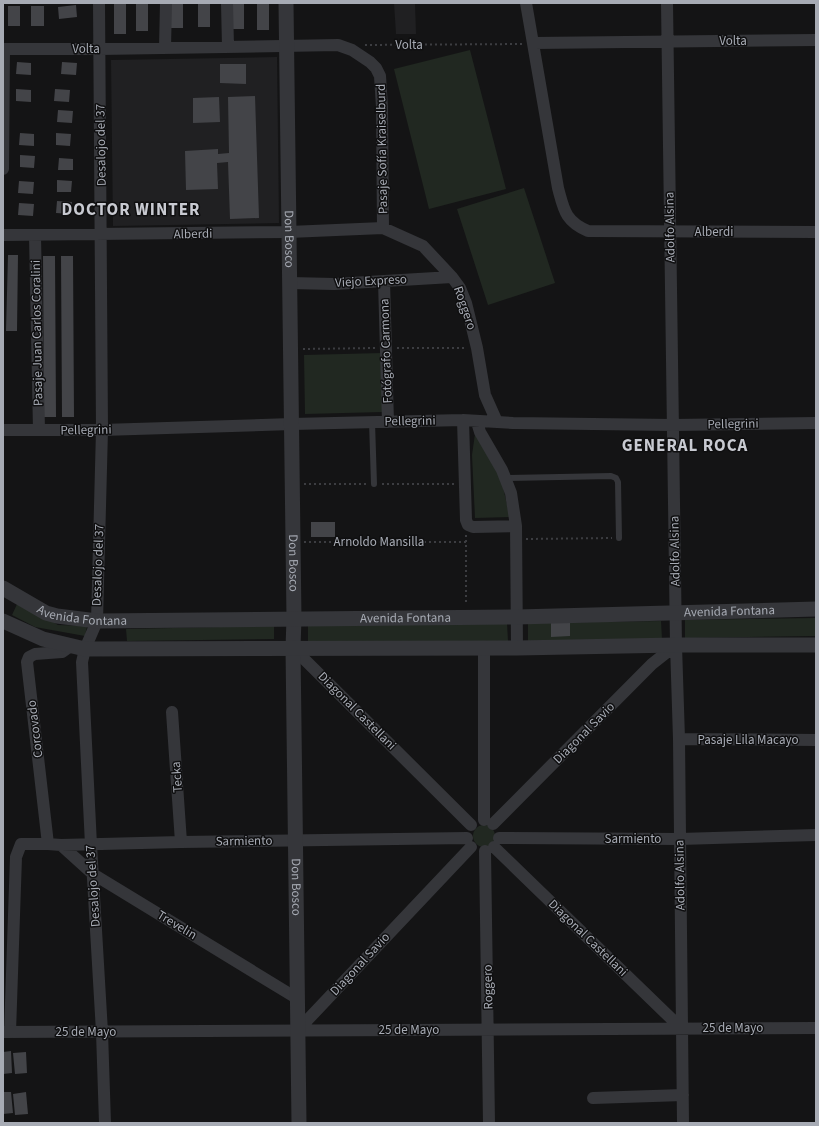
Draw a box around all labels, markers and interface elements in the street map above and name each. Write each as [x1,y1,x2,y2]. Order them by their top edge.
street label: Volta [719,32,747,50]
street label: Volta [395,36,423,54]
street label: Volta [72,40,100,58]
street label: Pasaje Sofía Kraiselburd [372,84,392,214]
street label: Desalojo del 37 [91,104,111,186]
street label: Adolfo Alsina [660,192,680,262]
district label: DOCTOR WINTER [62,198,200,222]
street label: Don Bosco [280,210,298,268]
street label: Alberdi [695,223,733,241]
street label: Alberdi [173,225,213,243]
street label: Pasaje Juan Carlos Coralini [27,260,47,406]
street label: Viejo Expreso [335,270,407,292]
street label: Roggero [449,284,481,332]
street label: Fotógrafo Carmona [375,298,397,404]
street label: Pellegrini [384,412,436,430]
street label: Pellegrini [707,415,759,433]
street label: Pellegrini [60,421,112,439]
district label: GENERAL ROCA [622,434,748,458]
street label: Adolfo Alsina [665,516,685,586]
street label: Desalojo del 37 [88,524,108,606]
street label: Arnoldo Mansilla [334,533,424,551]
street label: Don Bosco [284,534,303,592]
street label: Avenida Fontana [34,601,127,630]
street label: Avenida Fontana [684,601,775,622]
street label: Avenida Fontana [360,609,451,627]
street label: Diagonal Castellani [314,668,400,754]
street label: Diagonal Savio [549,698,619,768]
street label: Corcovado [23,699,47,759]
street label: Pasaje Lila Macayo [697,731,799,749]
street label: Tecka [167,761,187,793]
street label: Sarmiento [605,830,661,848]
street label: Sarmiento [215,832,273,850]
street label: Adolfo Alsina [670,840,690,910]
street label: Desalojo del 37 [81,844,105,928]
street label: Don Bosco [287,858,305,916]
street label: Diagonal Castellani [544,895,632,981]
street label: Trevelin [154,906,200,944]
street label: Diagonal Savio [326,928,394,1000]
street label: Roggero [479,964,497,1010]
street label: 25 de Mayo [703,1019,763,1037]
street label: 25 de Mayo [379,1021,439,1039]
street label: 25 de Mayo [56,1023,116,1041]

